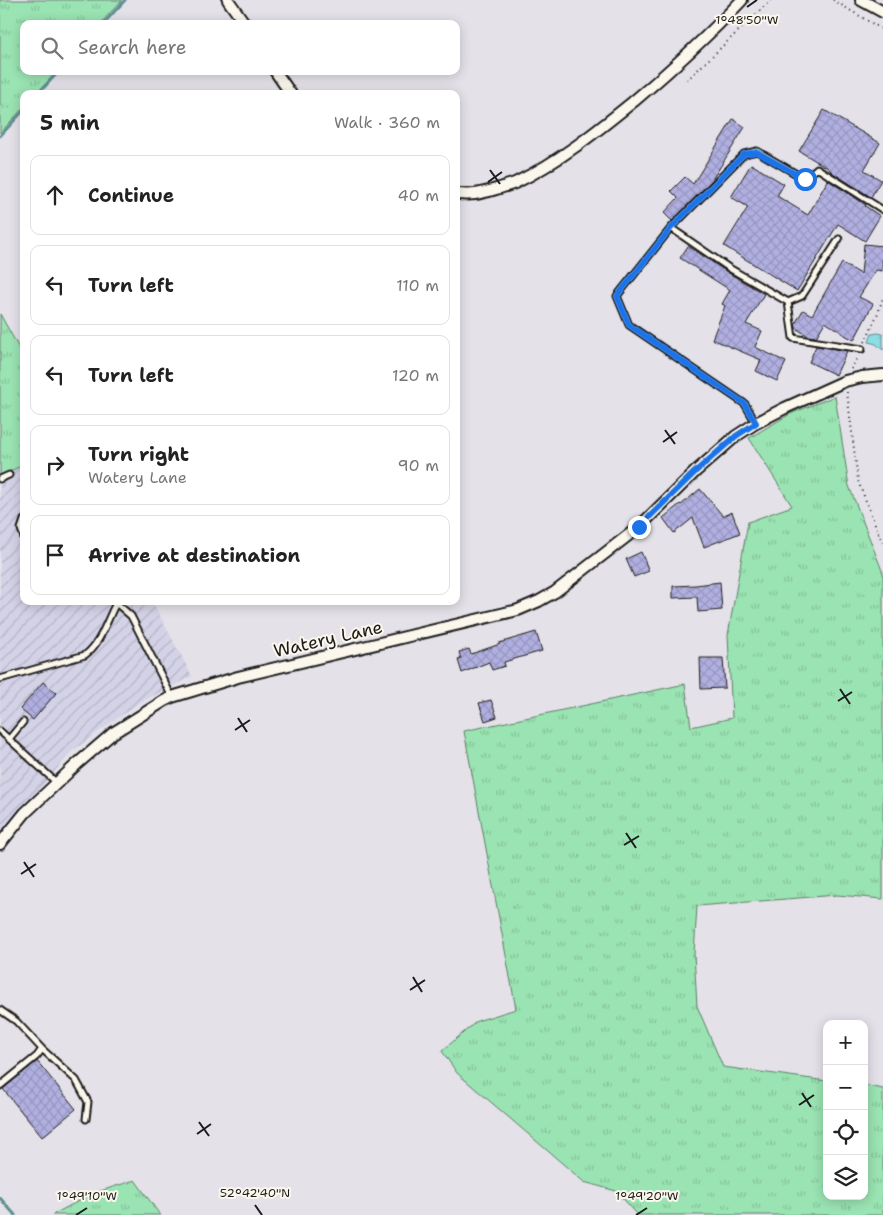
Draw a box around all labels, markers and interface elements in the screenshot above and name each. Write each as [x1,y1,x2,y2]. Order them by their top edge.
text: 1°48'50"W [716,12,778,28]
search box [20,20,460,75]
icon: search [38,34,66,62]
text: Search here [78,35,187,60]
text: 5 min [40,109,100,137]
text: Walk · 360 m [334,112,440,133]
route start [794,168,817,191]
icon: ahead [41,181,69,209]
text: Continue [88,183,174,208]
text: 40 m [397,185,439,206]
icon: left [41,271,69,299]
text: Turn left [88,273,174,298]
text: 110 m [396,275,439,296]
icon: left [41,361,69,389]
text: Turn left [88,363,174,388]
text: 120 m [392,365,439,386]
text: Turn right [88,442,189,467]
icon: right [41,451,69,479]
text: 90 m [398,455,439,476]
text: Watery Lane [88,467,187,488]
route end [628,516,651,539]
icon: arrive [41,541,69,569]
text: Arrive at destination [88,543,300,568]
street label: Watery Lane [271,615,385,663]
map controls [823,1020,868,1200]
button: + [823,1020,868,1065]
button: − [823,1065,868,1110]
button: locate [823,1110,868,1155]
button: layers [823,1155,868,1200]
text: 52°42'40"N [220,1185,290,1201]
text: 1°49'10"W [57,1188,117,1204]
text: 1°49'20"W [615,1188,679,1204]

